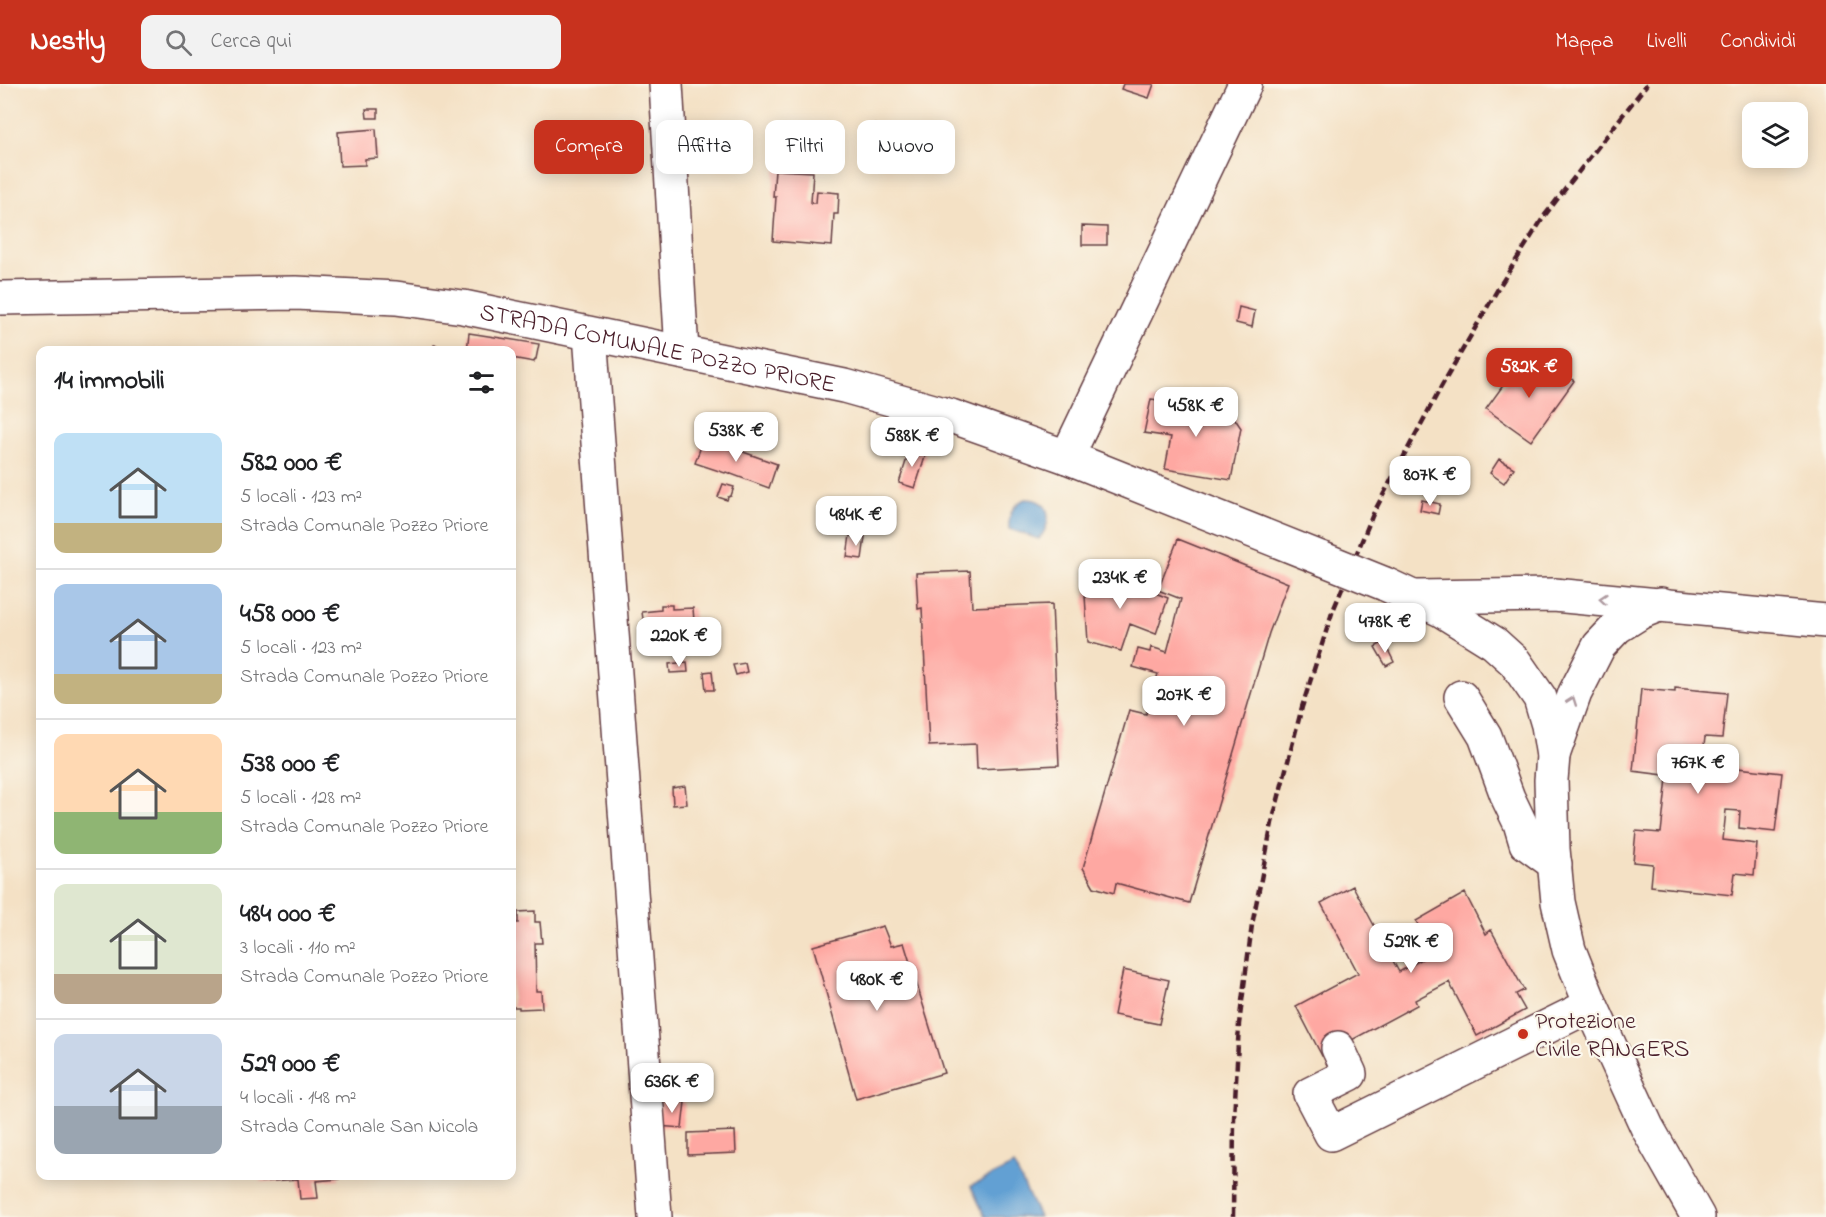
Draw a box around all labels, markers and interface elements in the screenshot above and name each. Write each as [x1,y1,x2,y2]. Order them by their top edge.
search box [141,15,561,69]
text: Nestly [30,22,105,63]
icon: search [162,26,195,59]
text: Cerca qui [210,26,292,58]
text: Mappa [1555,27,1614,57]
text: Livelli [1647,27,1687,57]
text: Condividi [1720,27,1796,57]
map controls [1742,102,1808,168]
button: layers [1742,102,1808,168]
chip: Compra [534,120,644,174]
chip: Affitta [656,120,753,174]
chip: Filtri [765,120,845,174]
chip: Nuovo [857,120,955,174]
street label: STRADA COMUNALE POZZO PRIORE [476,296,839,404]
pin: 582K € [1480,348,1578,399]
text: 582K € [1500,353,1558,382]
text: 14 immobili [54,363,165,401]
icon: filters [465,366,498,399]
pin: 458K € [1147,387,1245,438]
text: 458K € [1168,392,1224,421]
pin: 538K € [687,412,785,463]
text: 538K € [708,417,764,446]
pin: 588K € [863,417,961,468]
text: 588K € [884,422,940,451]
text: 582 000 € [240,445,342,483]
pin: 807K € [1381,456,1479,507]
icon: home [102,457,174,529]
text: 807K € [1403,461,1457,490]
text: 5 locali · 123 m² [240,483,362,512]
pin: 484K € [807,496,905,547]
text: 484K € [830,501,882,530]
text: Strada Comunale Pozzo Priore [240,512,489,541]
pin: 234K € [1071,559,1169,610]
text: 234K € [1092,564,1148,593]
one-way arrow [1598,593,1607,606]
text: 458 000 € [240,596,340,634]
pin: 478K € [1336,603,1434,654]
icon: home [102,608,174,680]
text: 478K € [1359,608,1411,637]
pin: 220K € [630,617,728,668]
text: 220K € [650,622,708,651]
text: 5 locali · 123 m² [240,634,362,663]
text: Strada Comunale Pozzo Priore [240,663,489,692]
pin: 207K € [1135,676,1233,727]
text: 207K € [1156,681,1212,710]
one-way arrow [1565,696,1577,707]
pin: 767K € [1649,744,1747,795]
text: 538 000 € [240,746,340,784]
text: 767K € [1671,749,1725,778]
icon: home [102,758,174,830]
text: 5 locali · 128 m² [240,784,361,813]
text: Strada Comunale Pozzo Priore [240,813,489,842]
text: 484 000 € [240,896,336,934]
icon: home [102,908,174,980]
pin: 529K € [1362,923,1460,974]
text: 529K € [1383,928,1439,957]
text: 3 locali · 110 m² [240,934,356,963]
pin: 480K € [828,961,926,1012]
text: Strada Comunale Pozzo Priore [240,963,489,992]
text: 480K € [850,966,904,995]
place label: Protezione Civile RANGERS [1535,1005,1689,1068]
marker: Protezione Civile RANGERS [1516,1027,1530,1041]
text: 529 000 € [240,1046,340,1084]
icon: home [102,1058,174,1130]
pin: 636K € [623,1063,721,1114]
text: 636K € [645,1068,699,1097]
text: 4 locali · 148 m² [240,1084,356,1113]
text: Strada Comunale San Nicola [240,1113,478,1142]

